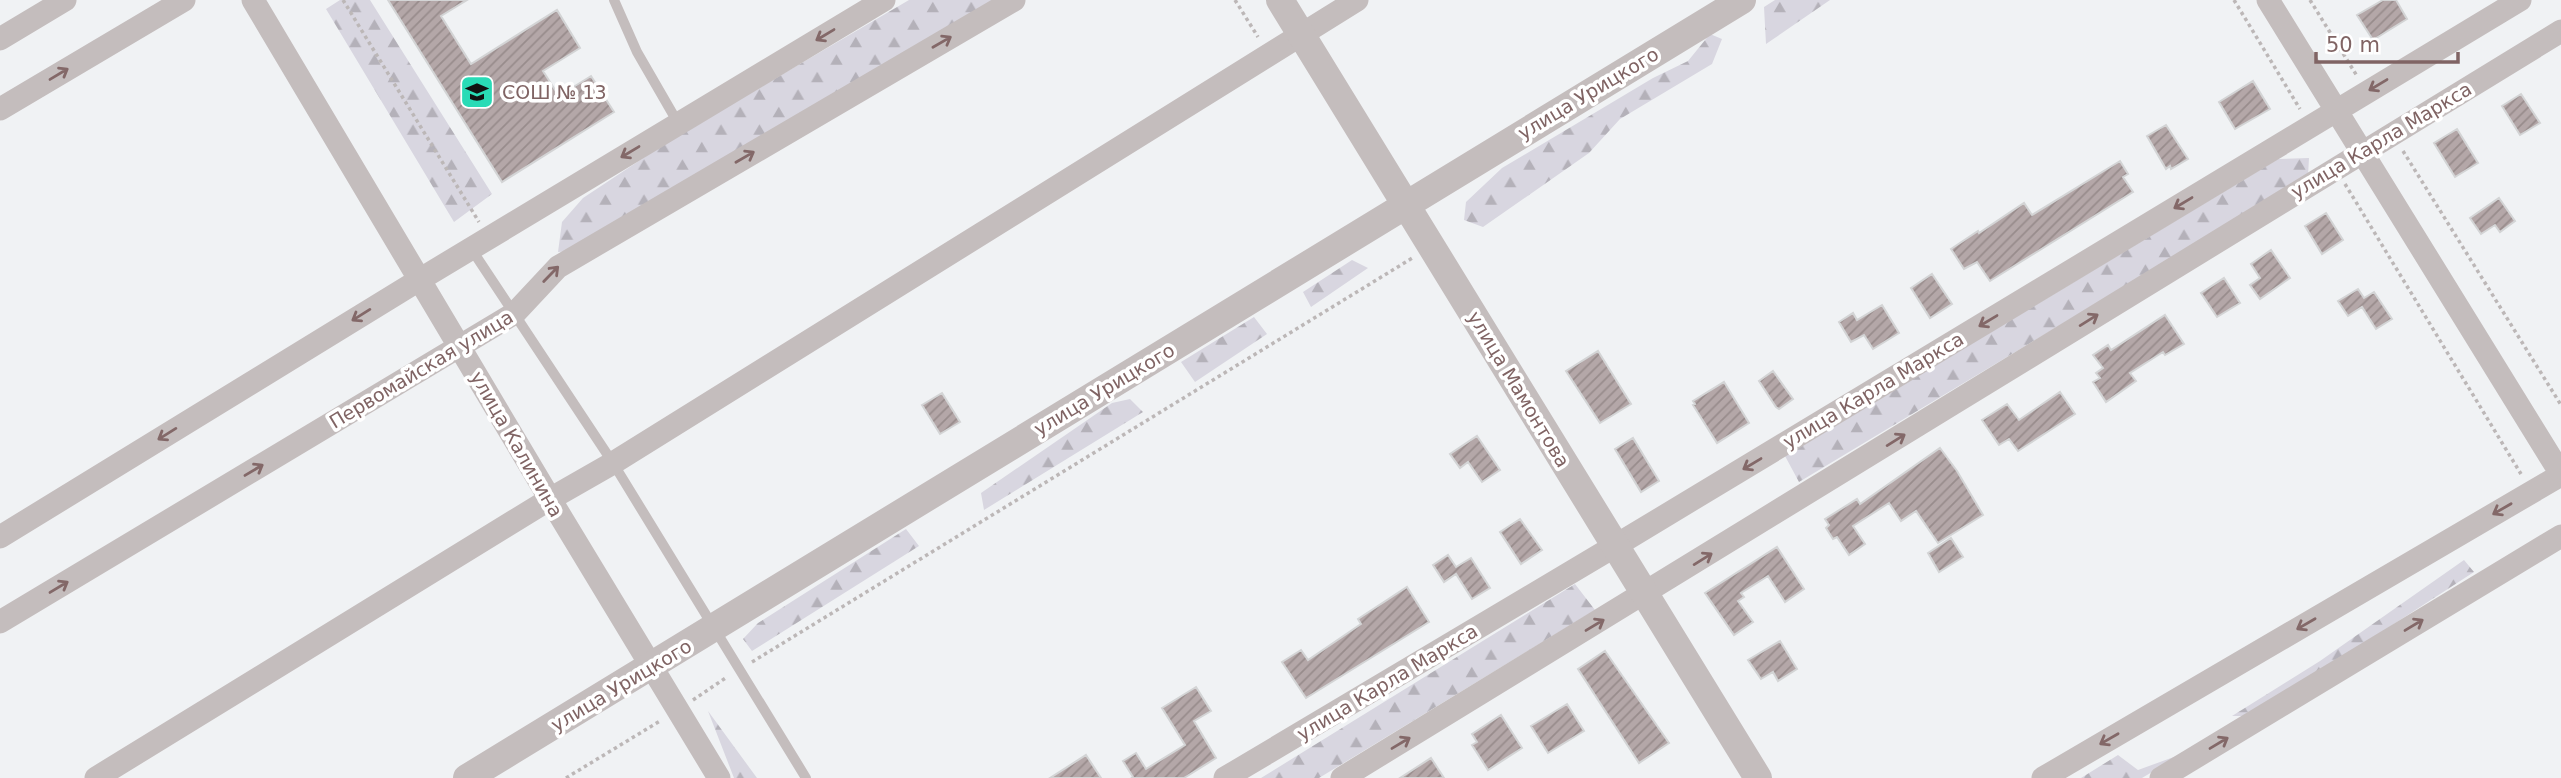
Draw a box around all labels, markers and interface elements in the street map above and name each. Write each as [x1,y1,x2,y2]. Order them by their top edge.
scale bar [2316,21,2458,65]
one-way arrow [816,28,836,42]
text: 50 m [2326,33,2380,57]
one-way arrow [931,35,951,49]
street label: улица Урицкого [1514,42,1662,144]
one-way arrow [48,67,68,81]
school or university icon: СОШ № 13 [458,73,496,111]
street label: улица Карла Маркса [2287,77,2475,203]
one-way arrow [2368,79,2388,93]
place label: СОШ № 13 [502,81,607,103]
one-way arrow [621,145,641,159]
one-way arrow [735,150,755,164]
one-way arrow [2173,196,2193,210]
one-way arrow [543,266,560,283]
street label: Первомайская улица [325,305,517,433]
street label: улица Мамонтова [1464,307,1574,471]
one-way arrow [352,309,372,323]
one-way arrow [2079,312,2099,326]
one-way arrow [1979,314,1999,328]
street label: улица Карла Маркса [1779,327,1967,453]
street label: улица Урицкого [1030,338,1178,440]
street label: улица Калинина [466,367,568,521]
one-way arrow [158,428,178,442]
one-way arrow [1886,432,1905,447]
one-way arrow [1742,457,1762,471]
one-way arrow [243,463,263,477]
one-way arrow [2493,503,2513,517]
one-way arrow [1692,552,1712,566]
one-way arrow [48,580,68,594]
one-way arrow [2296,617,2316,631]
one-way arrow [1585,618,1605,632]
one-way arrow [2404,618,2424,632]
street label: улица Карла Маркса [1293,619,1481,745]
street label: улица Урицкого [547,634,695,736]
one-way arrow [2100,732,2120,746]
one-way arrow [1390,735,1410,749]
one-way arrow [2209,735,2229,749]

